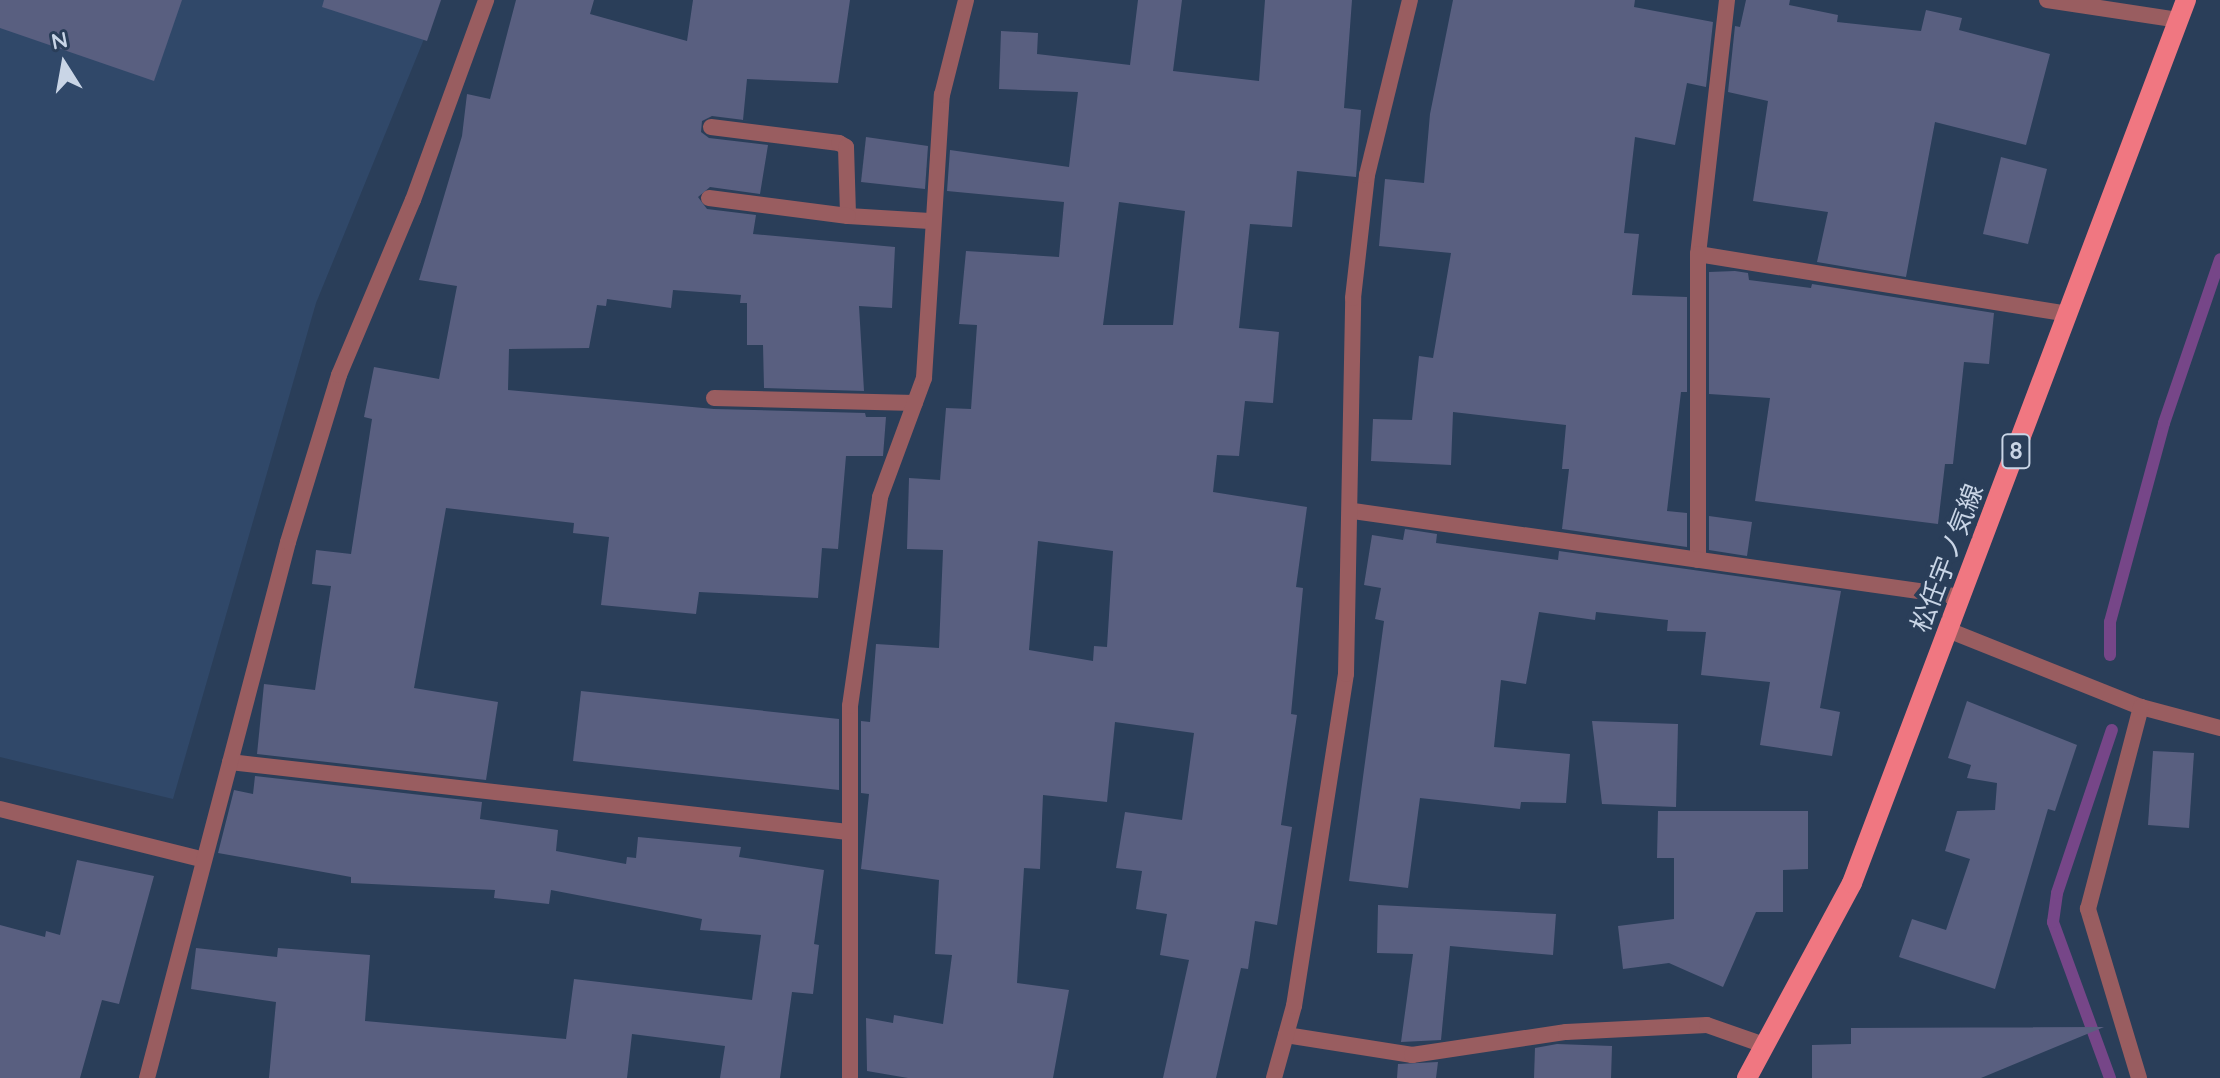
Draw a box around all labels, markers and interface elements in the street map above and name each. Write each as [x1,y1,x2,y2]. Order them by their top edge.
north arrow [24,24,104,104]
text: N [49,25,70,56]
road number: 8 [2000,431,2032,471]
street label: 松任宇ノ気線 [1904,480,1990,636]

